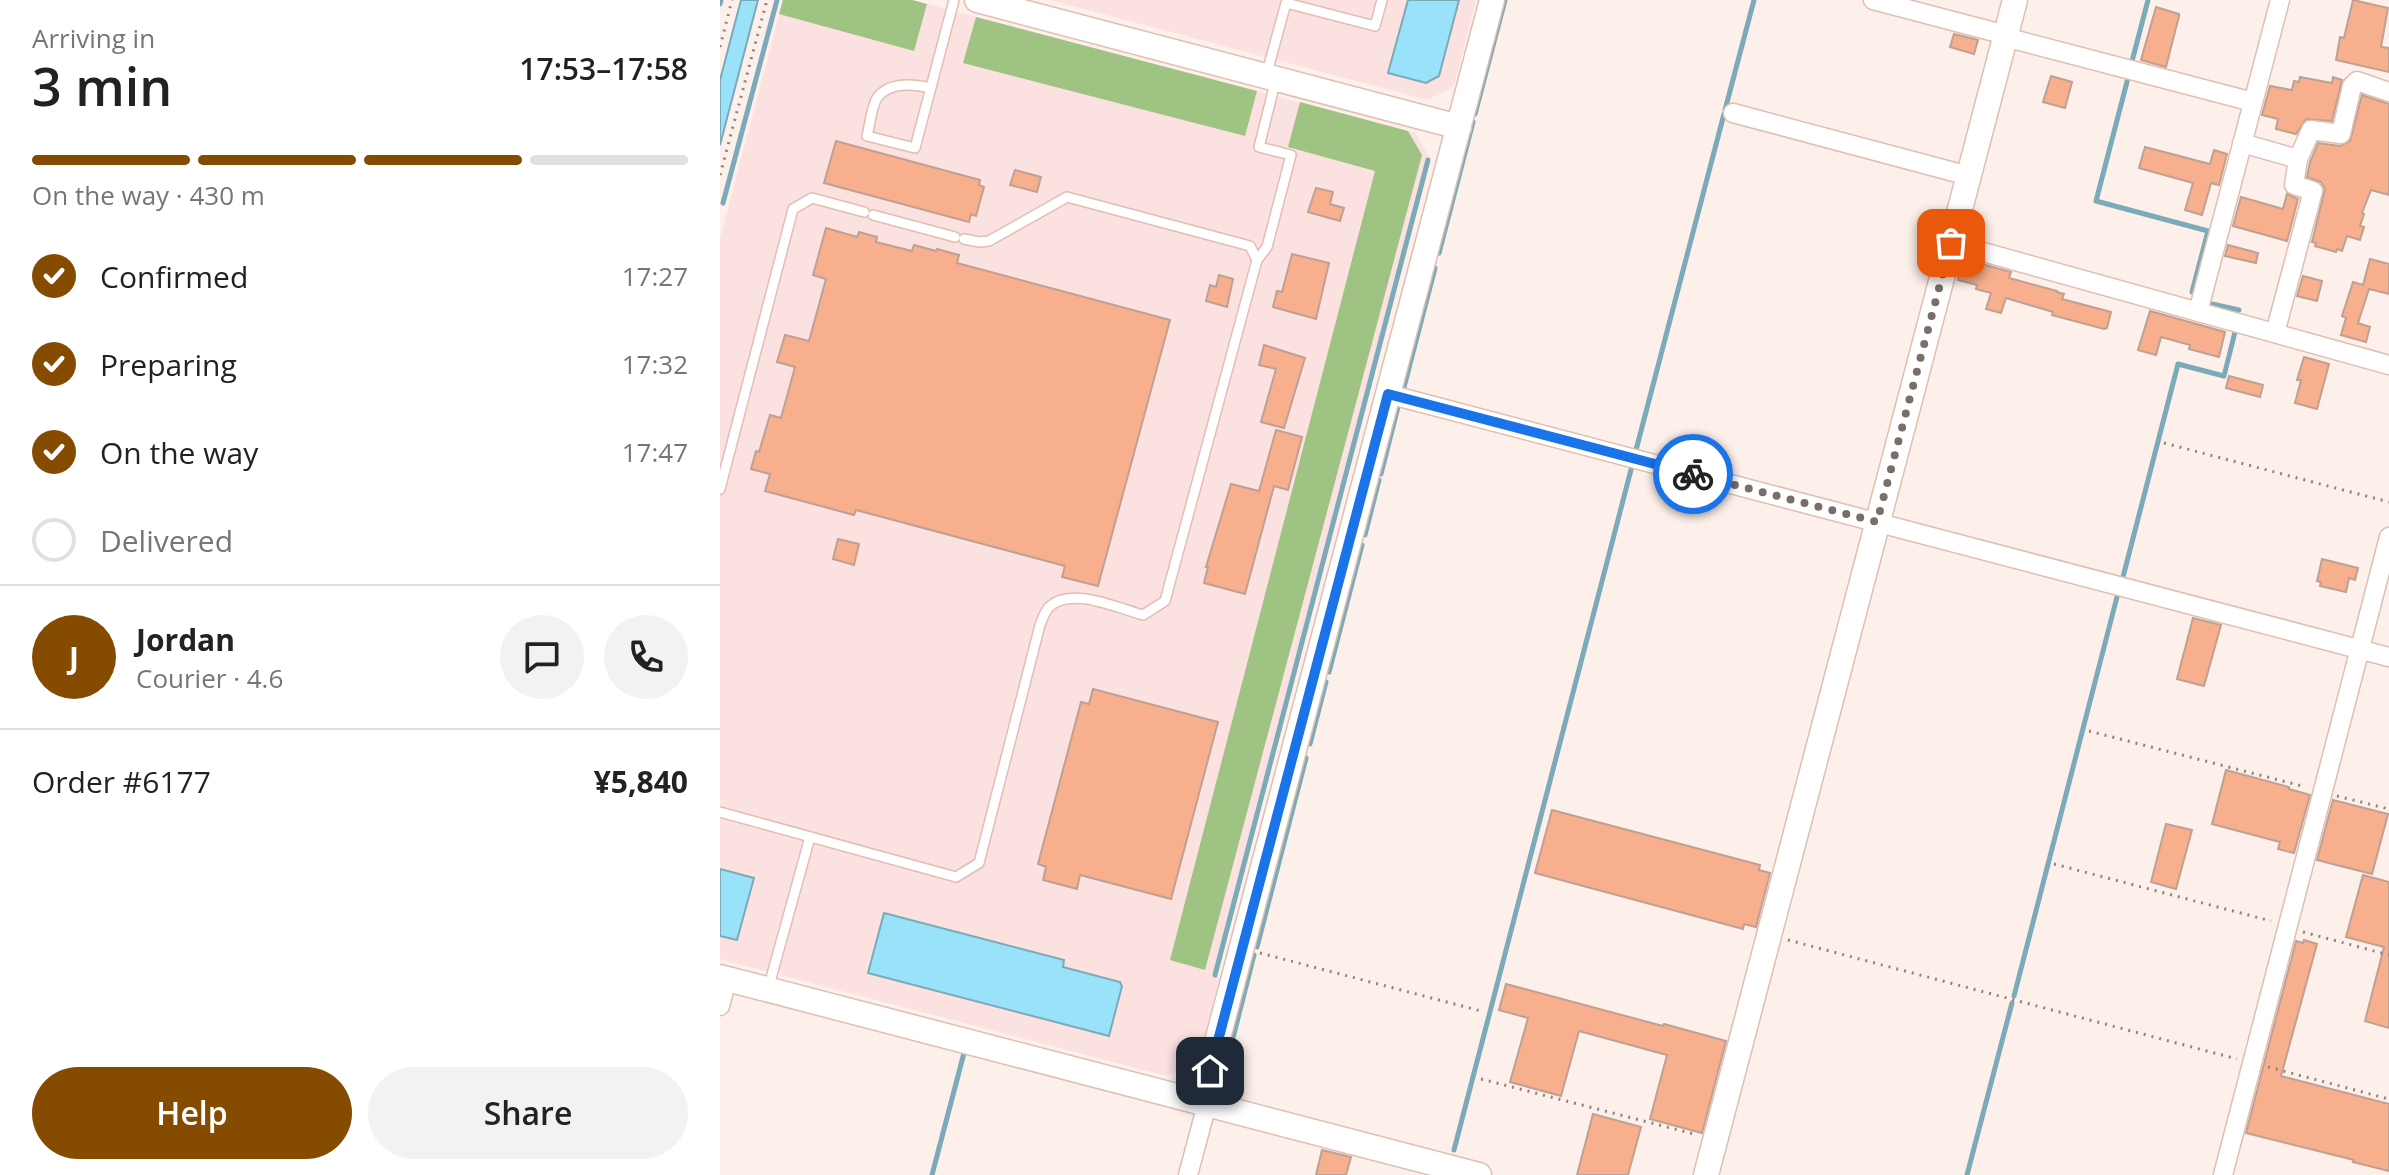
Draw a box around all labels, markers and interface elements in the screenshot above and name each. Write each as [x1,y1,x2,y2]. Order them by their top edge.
text: Arriving in [32,20,155,56]
text: 17:53–17:58 [519,48,688,89]
text: 3 min [32,50,172,121]
text: On the way · 430 m [32,177,265,213]
pin [1917,209,1985,277]
icon: bag [1929,221,1973,265]
icon: check [32,254,76,298]
text: Confirmed [100,256,248,297]
text: 17:27 [622,258,688,294]
icon: check [32,342,76,386]
text: Preparing [100,344,237,385]
text: 17:32 [622,346,688,382]
icon: check [32,430,76,474]
text: On the way [100,432,258,473]
text: 17:47 [622,434,688,470]
courier [1653,434,1733,514]
icon: bike [1671,452,1715,496]
text: Delivered [100,520,233,561]
button: chat [500,615,584,699]
button: phone [604,615,688,699]
text: Jordan [136,619,235,660]
text: J [69,637,79,678]
text: Courier · 4.6 [136,660,283,696]
text: Order #6177 [32,761,211,802]
text: ¥5,840 [594,761,688,802]
pin [1176,1037,1244,1105]
icon: home [1188,1049,1232,1093]
button: Help [32,1067,352,1159]
button: Share [368,1067,688,1159]

